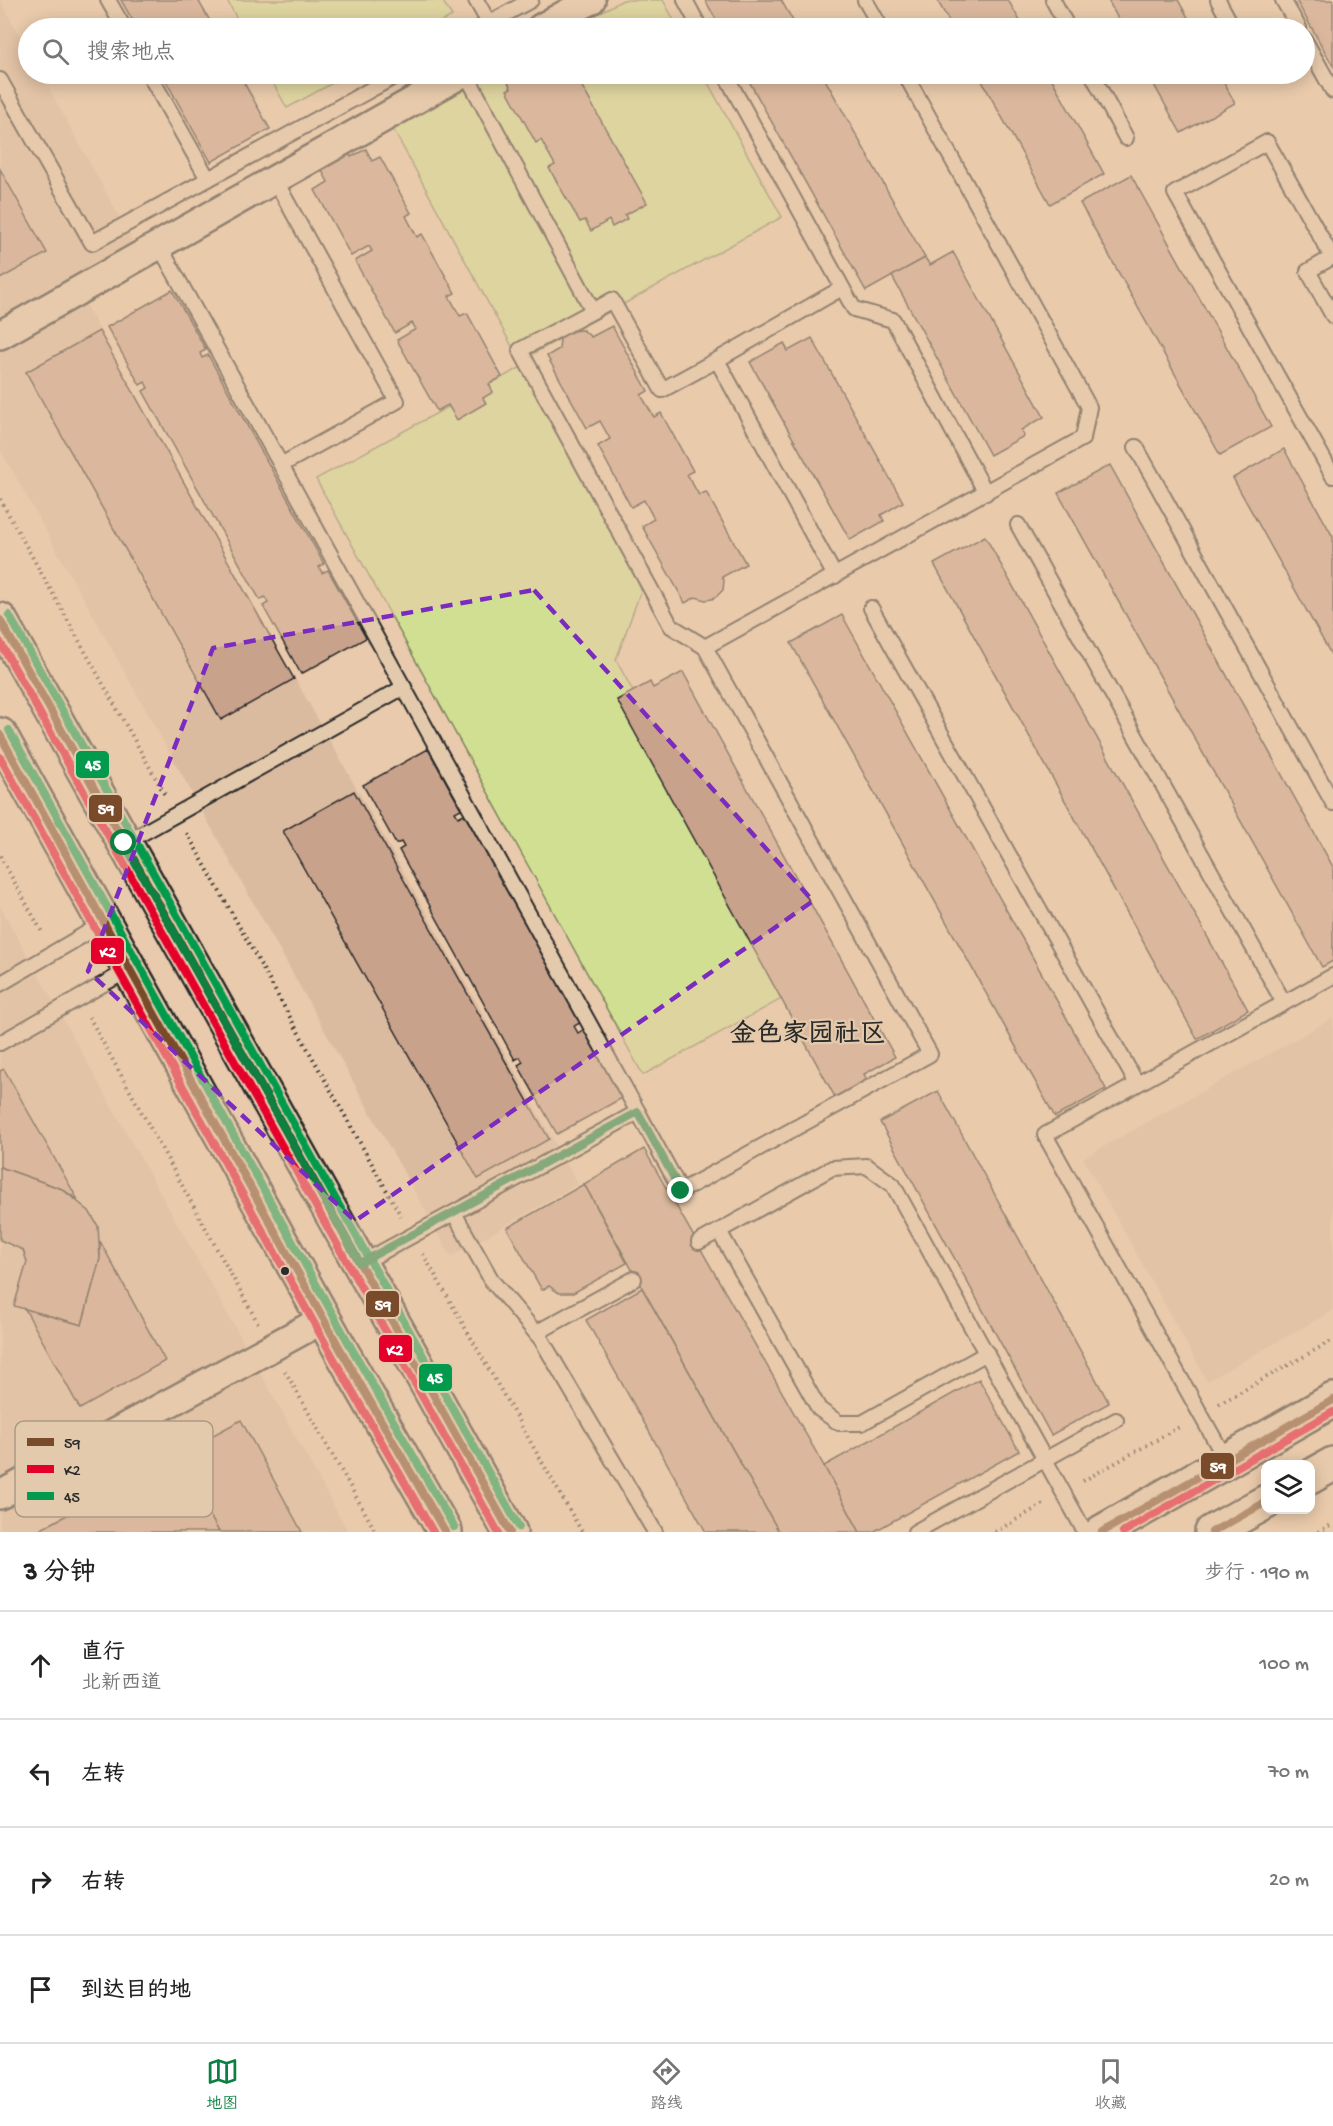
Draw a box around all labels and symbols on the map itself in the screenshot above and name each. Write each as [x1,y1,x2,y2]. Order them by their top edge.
line badge: 45 [75,750,110,779]
text: 45 [84,758,102,777]
line badge: 59 [88,794,123,823]
text: 59 [98,802,114,821]
route start [110,829,136,855]
line badge: K2 [90,937,125,965]
text: K2 [99,945,116,964]
district label: 金色家园社区 [730,1019,886,1052]
route end [667,1177,693,1203]
unlabelled marker [279,1265,291,1277]
line badge: 59 [365,1290,400,1318]
text: 59 [375,1298,391,1317]
line badge: K2 [378,1334,413,1363]
text: K2 [386,1343,403,1362]
line badge: 45 [418,1363,453,1392]
text: 45 [426,1371,444,1390]
legend [15,1421,213,1517]
text: 59 [64,1436,80,1455]
line badge: 59 [1200,1452,1235,1480]
text: 59 [1210,1460,1226,1479]
text: K2 [64,1463,81,1482]
text: 45 [64,1490,80,1509]

